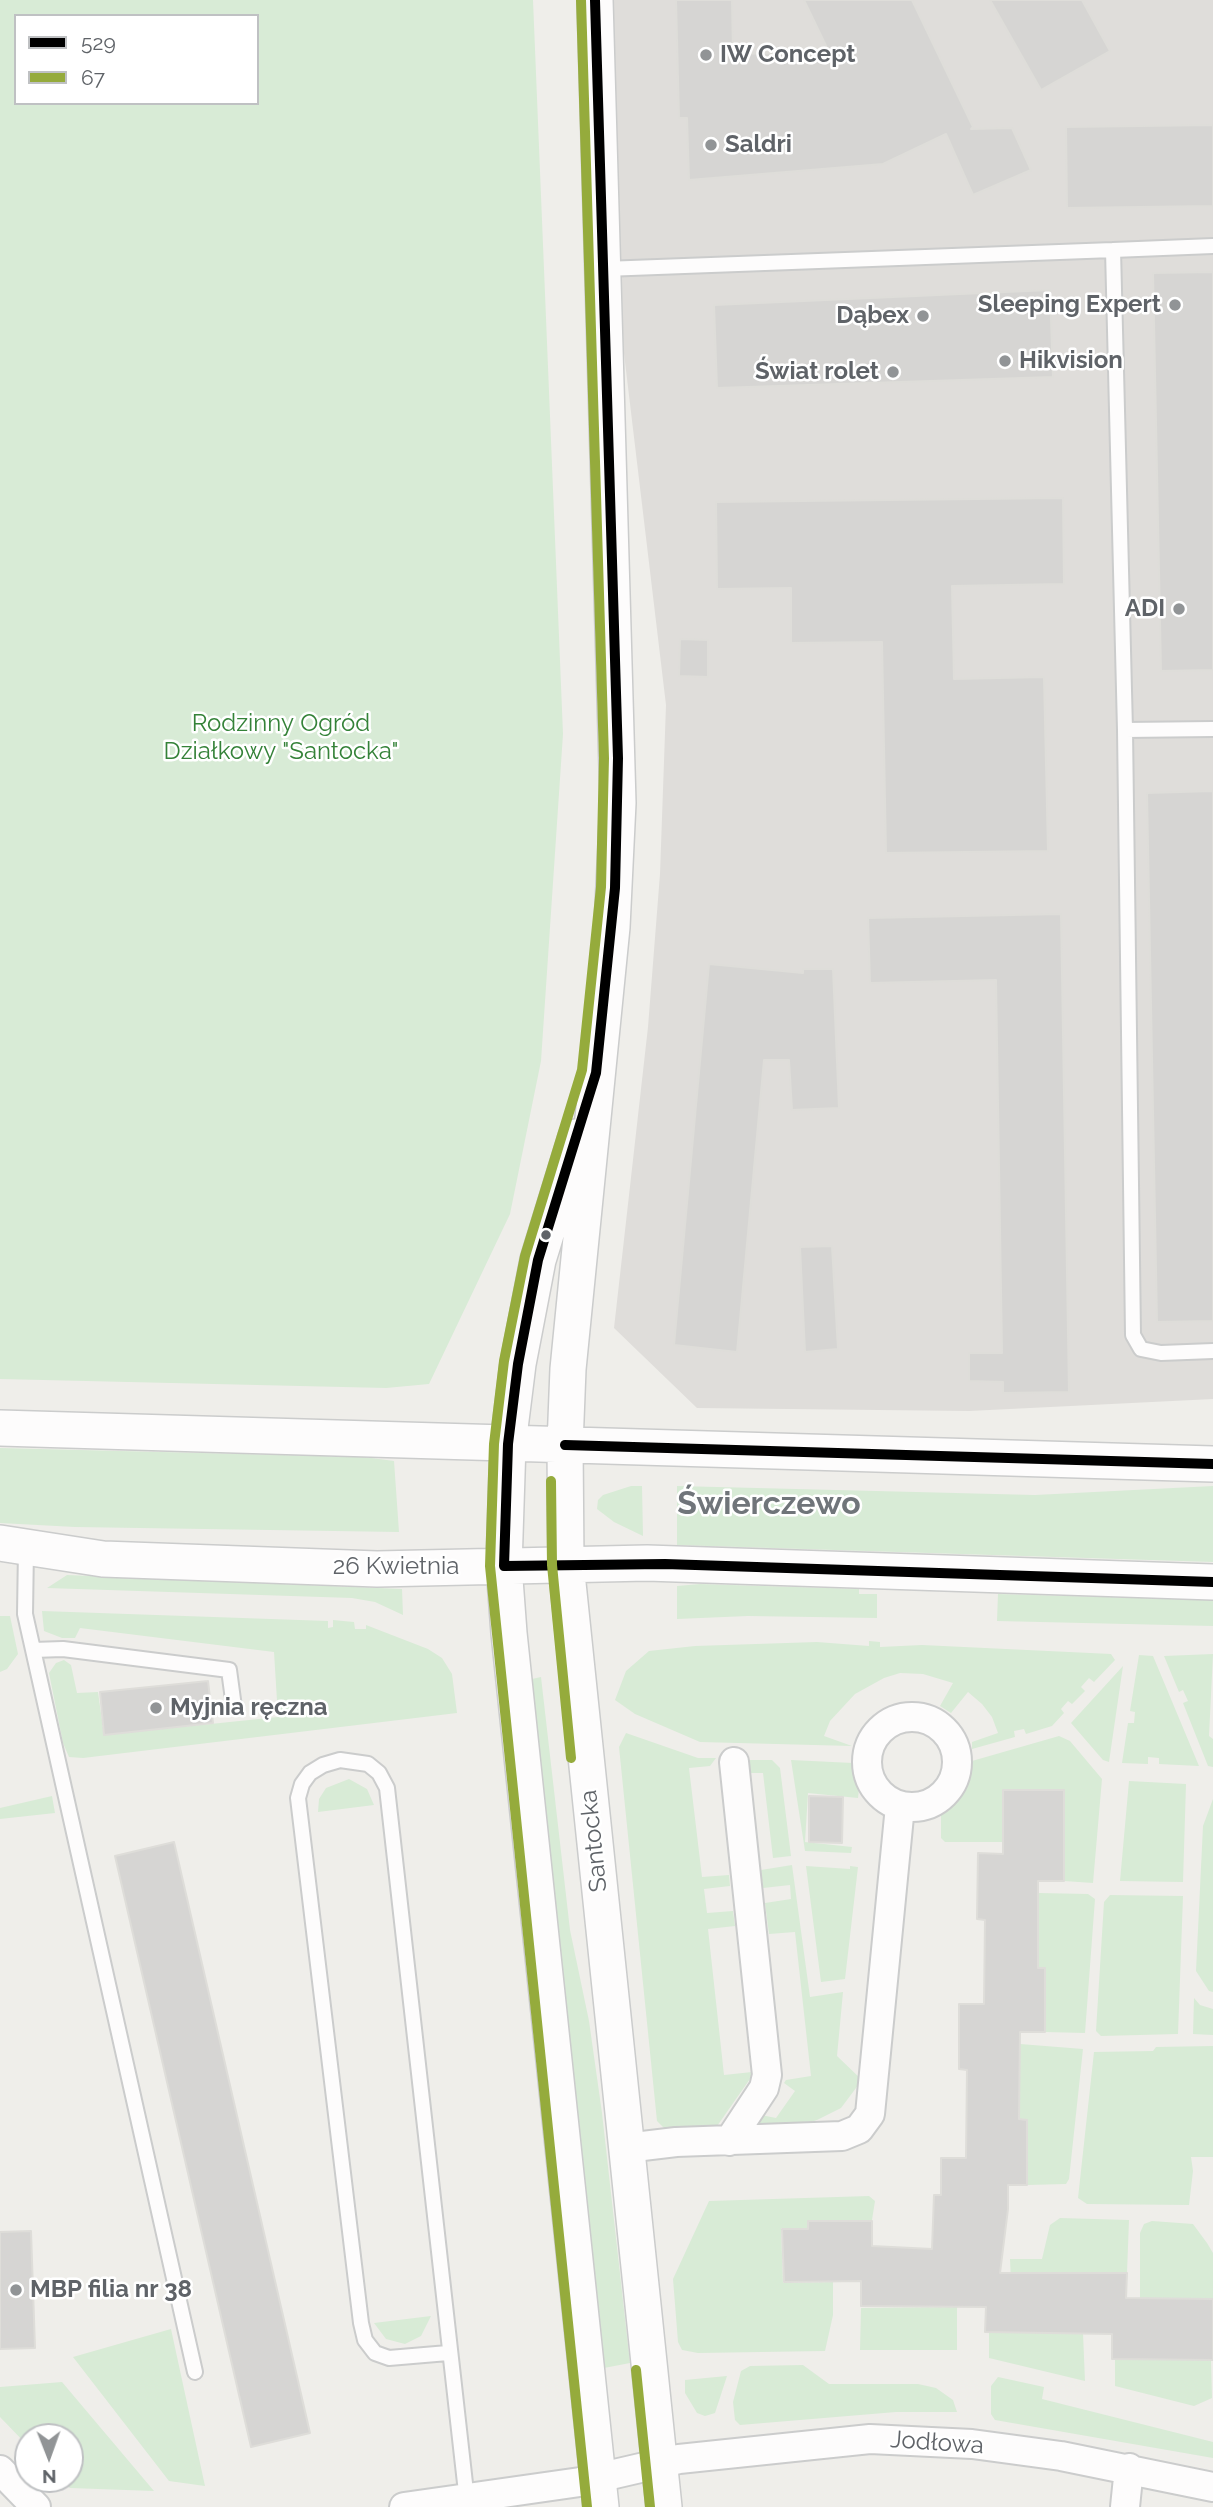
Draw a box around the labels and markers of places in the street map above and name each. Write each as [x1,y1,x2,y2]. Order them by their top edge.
place label: IW Concept [720,41,855,69]
marker: IW Concept [698,47,714,63]
place label: Saldri [725,131,792,159]
marker: Saldri [703,137,719,153]
place label: Sleeping Expert [978,291,1161,319]
marker: Sleeping Expert [1167,297,1183,313]
place label: Dąbex [836,302,909,330]
marker: Dąbex [915,308,931,324]
place label: Hikvision [1019,347,1123,375]
marker: Hikvision [997,353,1013,369]
place label: Świat rolet [755,358,879,386]
marker: Świat rolet [885,364,901,380]
place label: ADI [1125,595,1165,623]
marker: ADI [1171,601,1187,617]
unlabelled marker [539,1228,553,1242]
place label: Myjnia ręczna [170,1694,328,1722]
marker: Myjnia ręczna [148,1700,164,1716]
place label: MBP filia nr 38 [30,2276,192,2304]
marker: MBP filia nr 38 [8,2282,24,2298]

